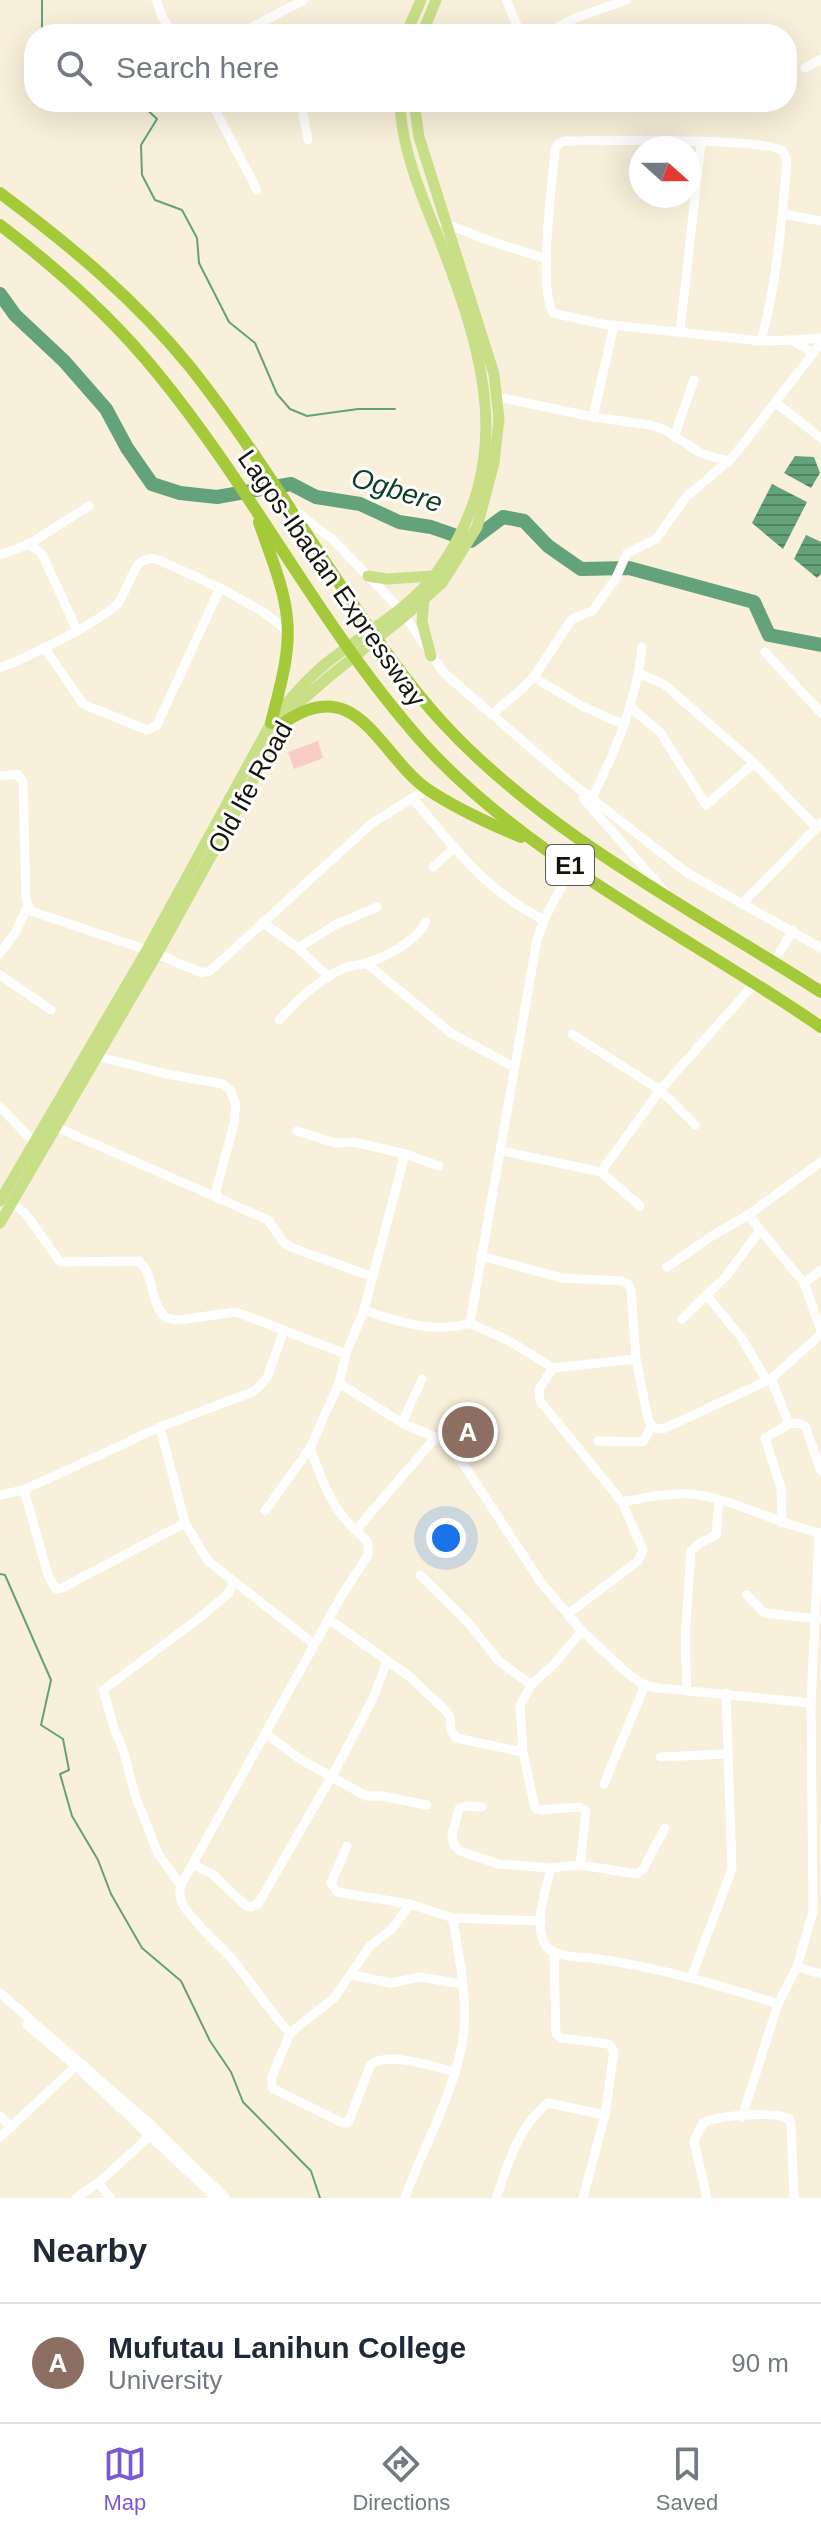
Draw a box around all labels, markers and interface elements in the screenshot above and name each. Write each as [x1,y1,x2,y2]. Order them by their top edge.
search box [24,24,797,112]
icon: search [52,46,96,90]
text: Search here [116,51,279,84]
north arrow [629,136,701,208]
street label: Lagos-Ibadan Expressway [232,444,432,712]
water label: Ogbere [348,462,446,518]
street label: Old Ife Road [201,716,299,858]
road number: E1 [546,845,594,885]
pin: A [442,1402,494,1462]
your location [426,1518,466,1558]
text: Nearby [32,2231,147,2269]
text: Mufutau Lanihun College [108,2331,466,2364]
text: A [49,2348,67,2378]
text: 90 m [731,2348,789,2378]
text: University [108,2365,222,2395]
tab: Map [103,2442,147,2516]
tab: Directions [352,2442,450,2516]
tab: Saved [656,2442,718,2516]

